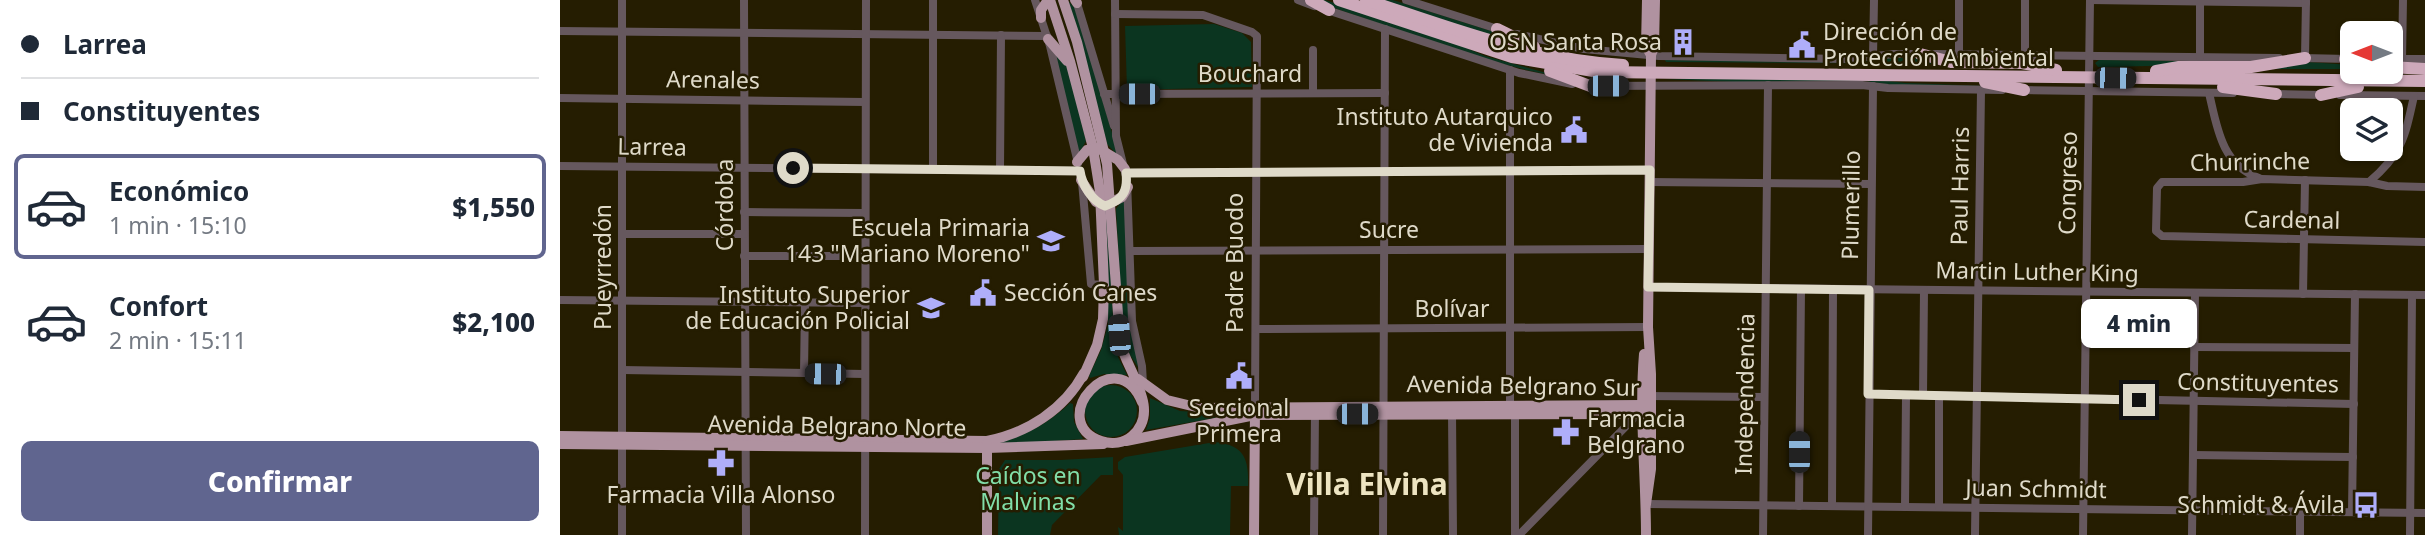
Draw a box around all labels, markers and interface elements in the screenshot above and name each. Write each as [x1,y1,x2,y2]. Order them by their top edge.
place label: Dirección de Protección Ambiental [1823,15,2054,73]
north arrow [2340,21,2403,84]
map controls [2340,21,2403,161]
place label: OSN Santa Rosa [1489,25,1662,57]
text: Larrea [63,26,147,62]
building icon: OSN Santa Rosa [1668,27,1698,57]
public building icon: Dirección de Protección Ambiental [1787,30,1817,60]
street label: Bouchard [1198,57,1302,89]
street label: Arenales [666,62,760,96]
car [2094,67,2137,89]
car [1588,76,1630,97]
car [1119,84,1161,105]
text: Constituyentes [63,93,260,129]
button: layers [2340,98,2403,161]
place label: Instituto Autarquico de Vivienda [1337,100,1553,158]
public building icon: Instituto Autarquico de Vivienda [1559,115,1589,145]
street label: Paul Harris [1942,126,1976,246]
street label: Larrea [617,129,687,163]
street label: Congreso [2050,131,2084,235]
street label: Churrinche [2190,144,2310,178]
street label: Plumerillo [1833,150,1867,260]
route start [777,152,809,184]
street label: Córdoba [708,159,740,251]
text: Económico [109,173,249,209]
icon: car [25,175,88,238]
text: $1,550 [452,189,535,225]
street label: Padre Buodo [1218,193,1250,333]
street label: Cardenal [2243,202,2341,236]
street label: Pueyrredón [586,204,618,330]
text: 1 min · 15:10 [109,209,247,241]
place label: Escuela Primaria 143 "Mariano Moreno" [785,211,1030,269]
street label: Sucre [1359,213,1419,245]
school or university icon: Escuela Primaria 143 "Mariano Moreno" [1036,226,1066,256]
street label: Martin Luther King [1935,253,2139,289]
place label: Sección Canes [1004,276,1157,308]
place label: Instituto Superior de Educación Policial [685,278,910,336]
public building icon: Sección Canes [968,278,998,308]
text: Confort [109,288,208,324]
icon: car [25,290,88,353]
street label: Bolívar [1415,292,1490,324]
school or university icon: Instituto Superior de Educación Policial [916,293,946,323]
callout: 4 min [2081,298,2197,348]
text: $2,100 [452,304,535,340]
text: 4 min [2107,307,2171,339]
car [1108,313,1131,357]
street label: Independencia [1727,313,1761,475]
text: 2 min · 15:11 [109,324,247,356]
public building icon: Seccional Primera [1224,361,1254,391]
car [804,363,847,385]
street label: Constituyentes [2177,365,2339,399]
street label: Avenida Belgrano Sur [1406,367,1640,403]
route end [2123,384,2155,416]
place label: Seccional Primera [1189,391,1289,449]
place label: Farmacia Belgrano [1587,402,1686,460]
car [1337,404,1379,425]
street label: Avenida Belgrano Norte [707,407,967,443]
pharmacy icon: Farmacia Belgrano [1551,417,1581,447]
car [1789,431,1810,473]
button: Confirmar [21,441,539,521]
pharmacy icon: Farmacia Villa Alonso [706,448,736,478]
park label: Caídos en Malvinas [975,459,1081,517]
district label: Villa Elvina [1286,463,1448,504]
street label: Juan Schmidt [1963,471,2107,505]
place label: Farmacia Villa Alonso [607,478,835,510]
place label: Schmidt & Ávila [2177,488,2345,520]
bus stop icon: Schmidt & Ávila [2351,490,2381,520]

